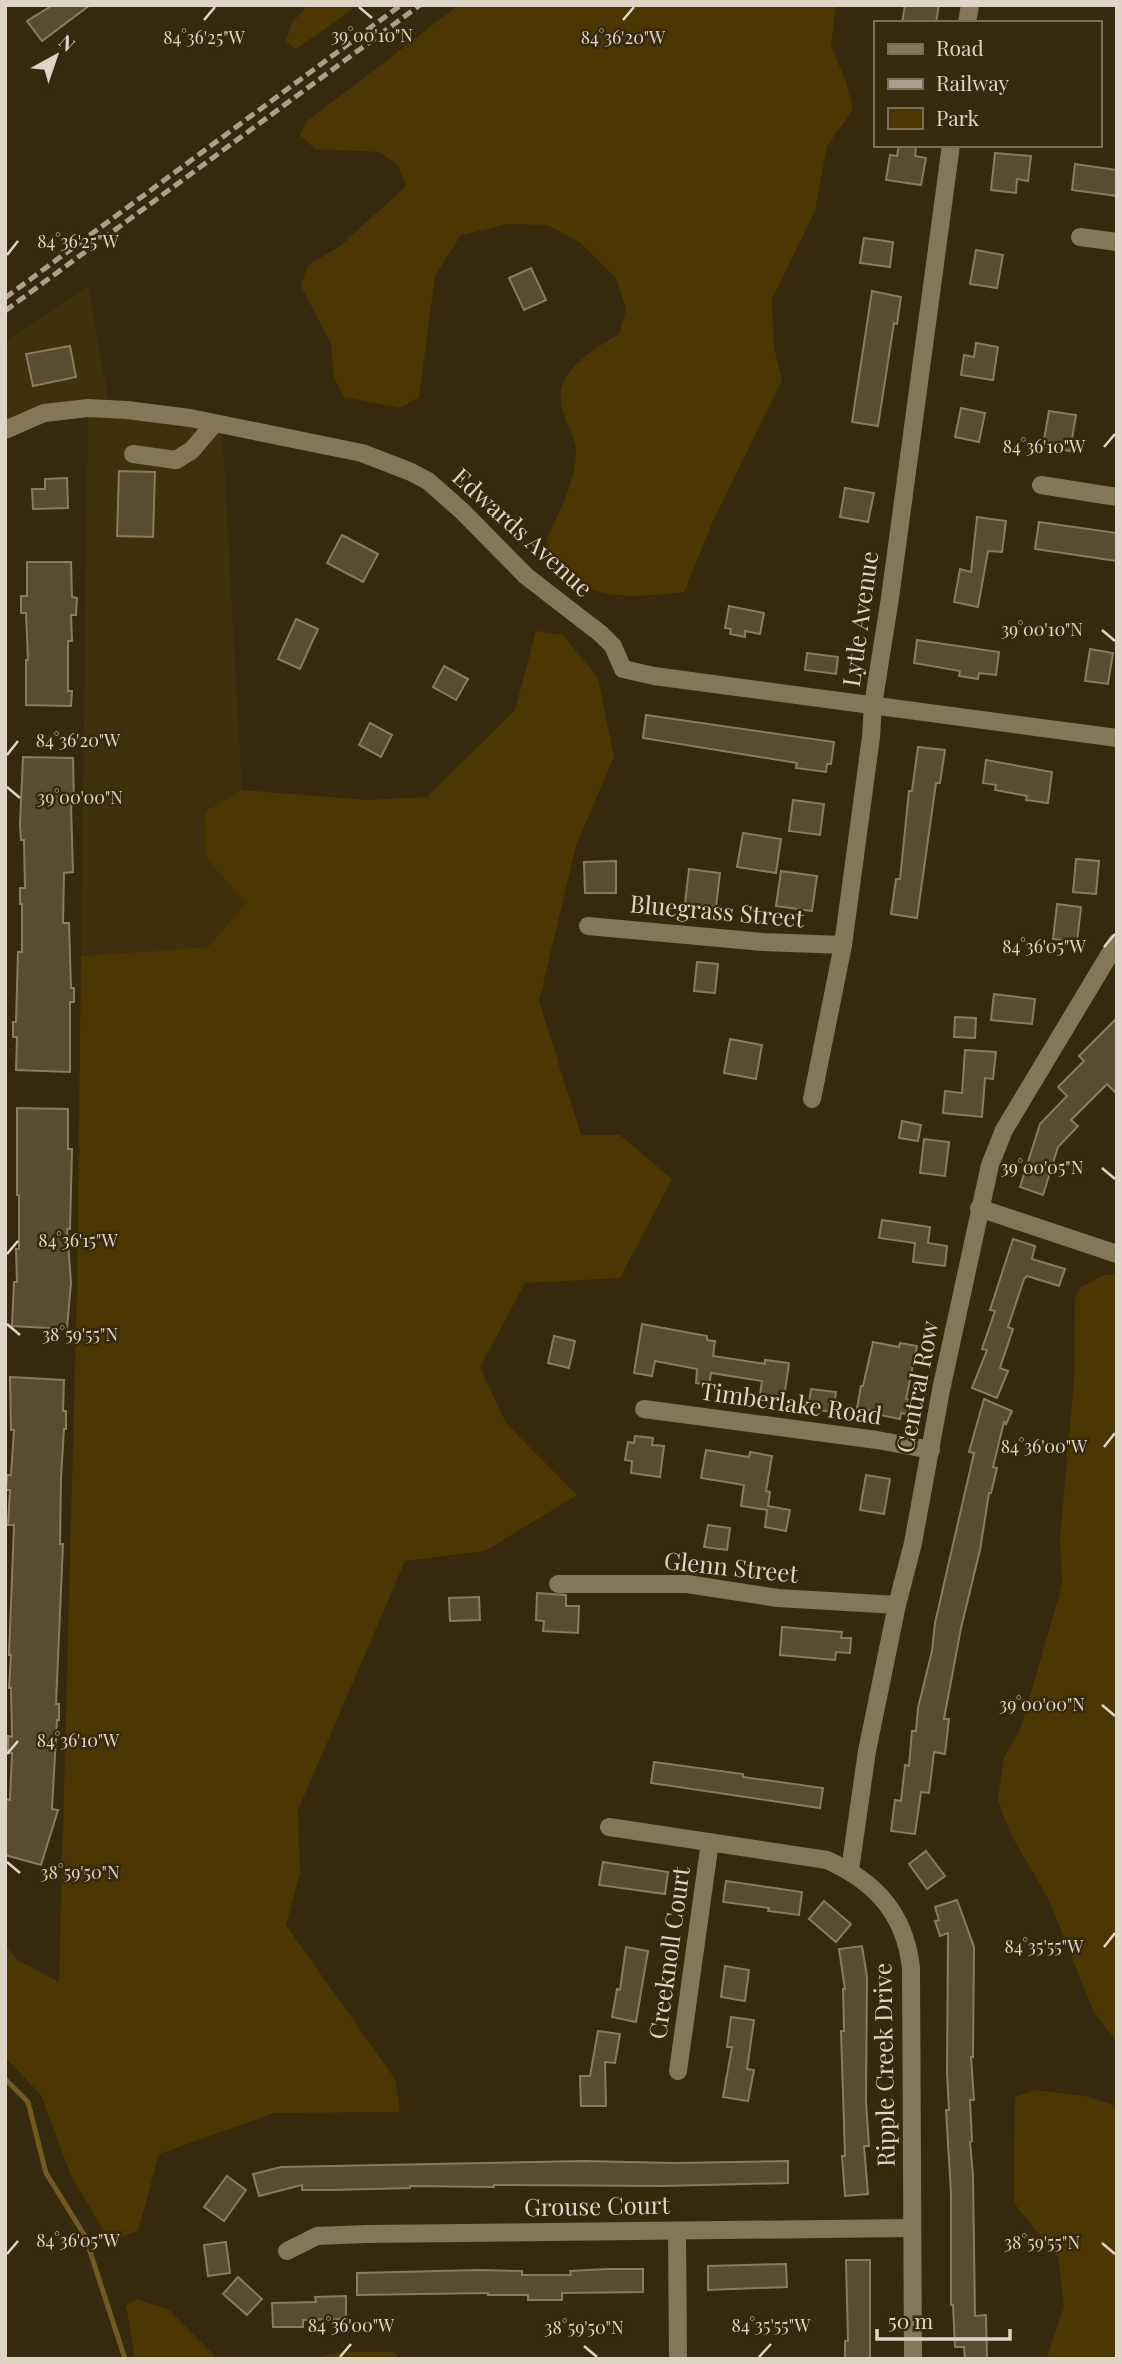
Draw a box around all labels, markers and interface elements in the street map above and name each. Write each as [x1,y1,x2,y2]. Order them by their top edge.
north arrow [21,21,91,91]
legend [874,21,1101,147]
text: 39°00'10"N [331,23,413,47]
text: 84°36'25"W [163,25,246,49]
text: 84°36'20"W [581,25,666,49]
text: N [54,28,81,57]
text: Road [936,33,984,61]
text: Railway [936,68,1010,96]
text: Park [936,103,980,131]
text: 84°36'25"W [37,229,120,253]
text: 84°36'10"W [1003,434,1086,458]
street label: Edwards Avenue [446,460,600,603]
street label: Lytle Avenue [834,549,884,688]
text: 39°00'10"N [1001,617,1083,641]
text: 84°36'20"W [36,728,121,752]
text: 39°00'00"N [37,785,123,809]
street label: Bluegrass Street [629,886,806,934]
text: 84°36'05"W [1002,934,1086,958]
text: 39°00'05"N [1001,1155,1084,1179]
text: 84°36'15"W [38,1228,118,1252]
street label: Central Row [888,1317,945,1455]
text: 38°59'55"N [42,1322,118,1346]
street label: Timberlake Road [698,1373,884,1431]
text: 84°36'00"W [1001,1434,1088,1458]
street label: Glenn Street [663,1543,800,1589]
text: 39°00'00"N [999,1692,1085,1716]
text: 84°36'10"W [37,1728,120,1752]
text: 38°59'50"N [40,1860,120,1884]
street label: Creeknoll Court [640,1864,696,2041]
text: 84°35'55"W [1005,1934,1084,1958]
street label: Ripple Creek Drive [865,1963,901,2167]
street label: Grouse Court [524,2188,671,2222]
text: 84°36'05"W [36,2228,120,2252]
text: 38°59'55"N [1004,2230,1080,2254]
scale bar [877,2298,1010,2342]
text: 50 m [888,2306,934,2334]
text: 84°36'00"W [308,2313,395,2337]
text: 84°35'55"W [732,2313,811,2337]
text: 38°59'50"N [544,2315,624,2339]

